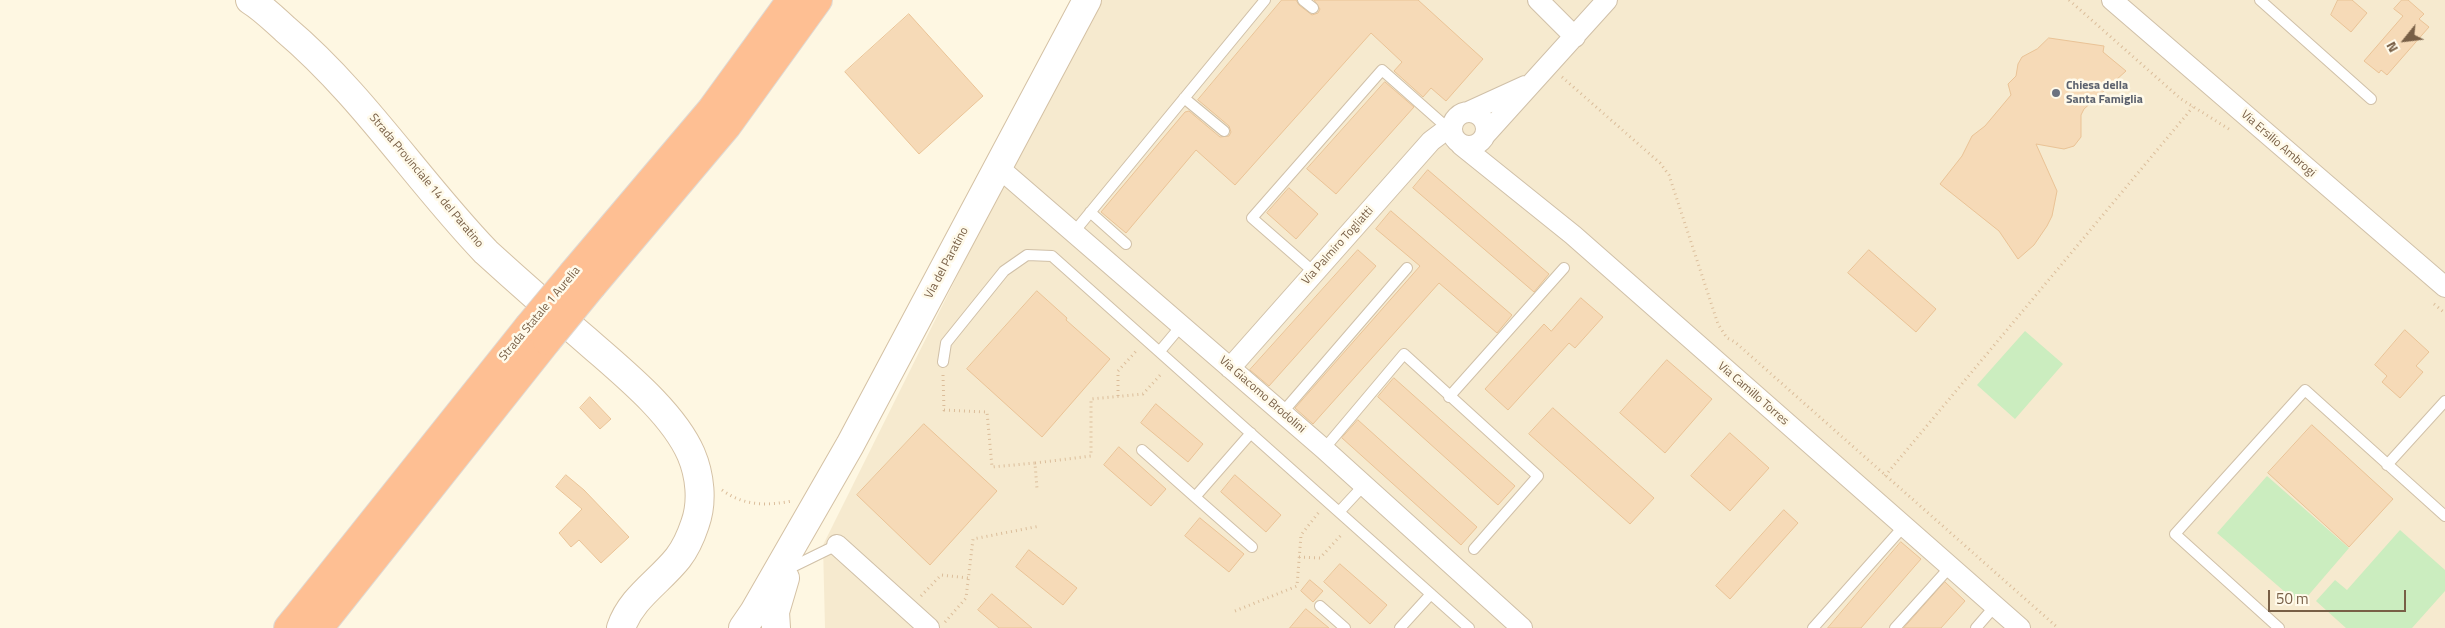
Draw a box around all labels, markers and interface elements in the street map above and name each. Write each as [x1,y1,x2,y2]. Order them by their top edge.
north arrow [2380,15,2430,65]
text: N [2380,38,2403,57]
place label: Chiesa della Santa Famiglia [2066,79,2143,107]
marker: Chiesa della Santa Famiglia [2050,87,2062,99]
street label: Via Ersilio Ambrogi [2238,108,2318,180]
street label: Strada Provinciale 14 del Paratino [366,111,486,251]
street label: Via Palmiro Togliatti [1299,204,1377,288]
street label: Via del Paratino [922,225,972,301]
street label: Strada Statale 1 Aurelia [496,264,584,364]
street label: Via Giacomo Brodolini [1216,354,1308,436]
street label: Via Camillo Torres [1715,359,1791,429]
scale bar [2270,580,2408,612]
text: 50 m [2276,587,2309,610]

